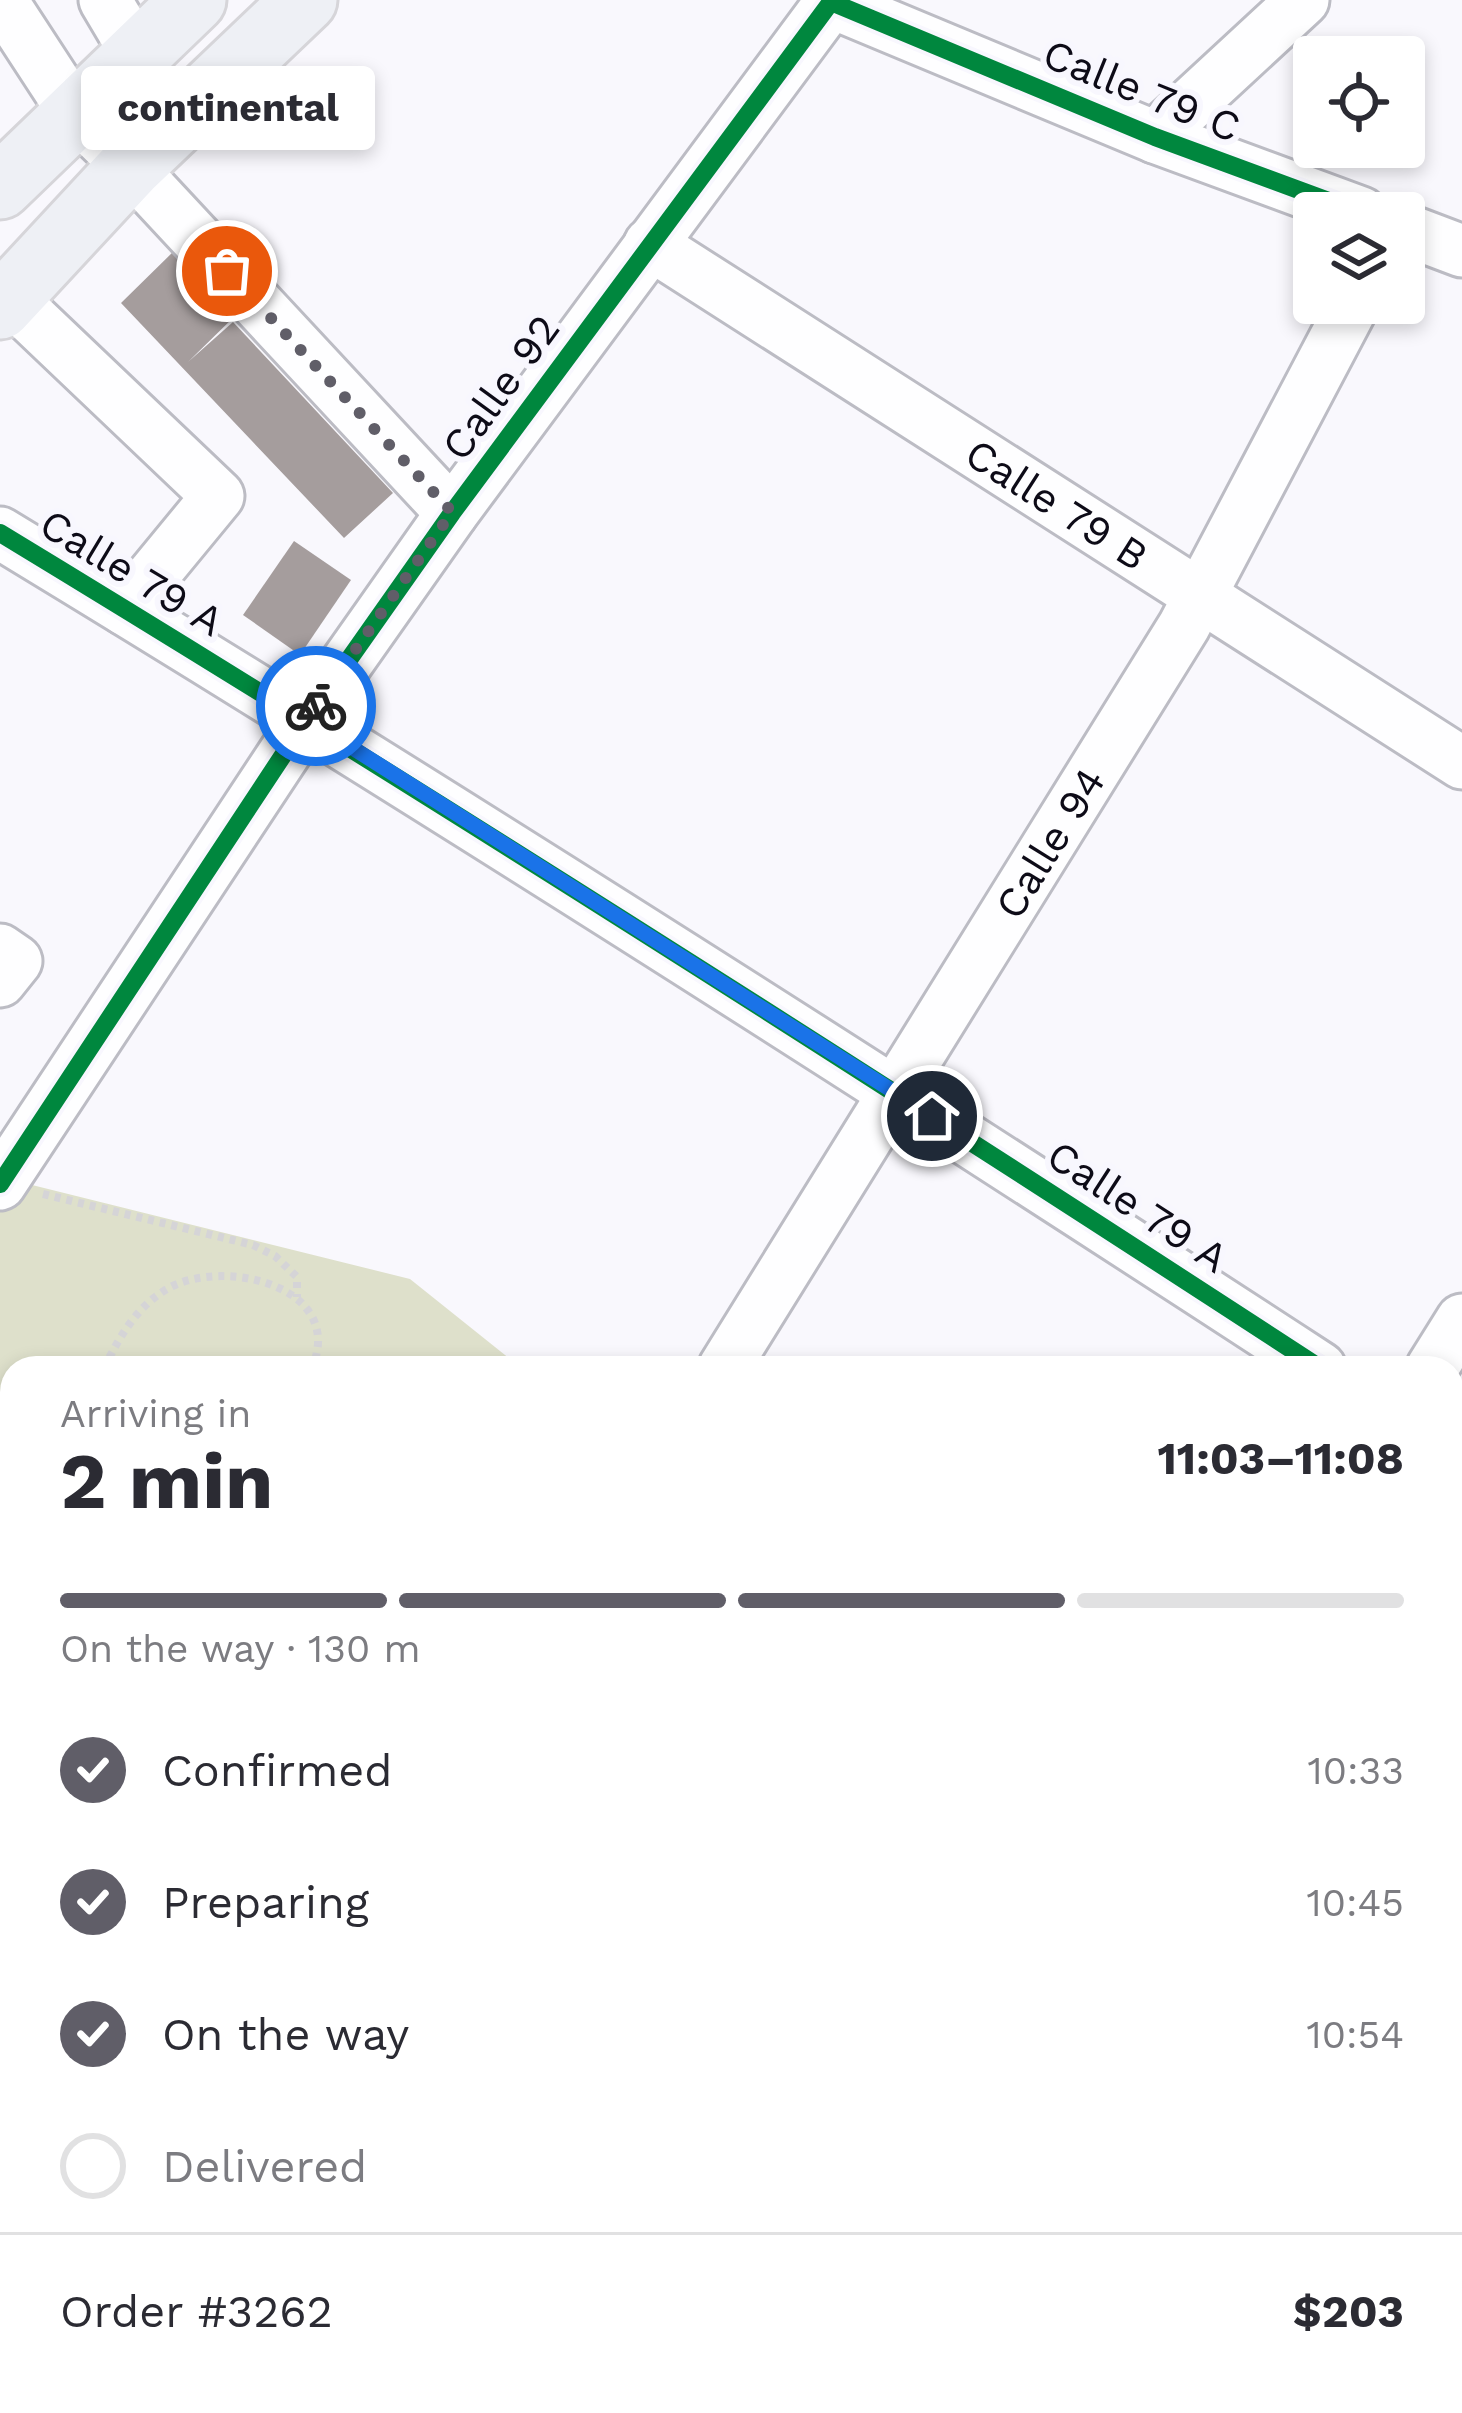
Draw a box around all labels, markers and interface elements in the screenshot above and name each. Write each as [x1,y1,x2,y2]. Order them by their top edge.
street label: Calle 79 C [1036,29,1247,152]
map controls [1293,36,1425,324]
button: locate [1293,36,1425,168]
callout: continental [80,67,374,151]
text: continental [117,85,339,130]
button: layers [1293,192,1425,324]
pin [176,220,278,322]
icon: bag [194,238,260,304]
street label: Calle 92 [431,305,569,469]
street label: Calle 79 B [957,428,1157,581]
street label: Calle 79 A [31,499,232,646]
courier [256,646,376,766]
icon: bike [283,673,349,739]
street label: Calle 94 [985,759,1115,928]
pin [881,1065,983,1167]
icon: home [899,1083,965,1149]
street label: Calle 79 A [1038,1130,1237,1283]
text: Arriving in [60,1391,251,1436]
text: 11:03–11:08 [1157,1432,1404,1485]
text: 2 min [60,1435,273,1527]
text: On the way · 130 m [60,1626,421,1671]
icon: check [60,1737,126,1803]
text: Confirmed [162,1744,393,1797]
text: 10:33 [1308,1748,1404,1793]
icon: check [60,1869,126,1935]
text: Preparing [162,1876,369,1929]
text: 10:45 [1306,1880,1404,1925]
icon: check [60,2001,126,2067]
text: On the way [162,2008,409,2061]
text: 10:54 [1306,2012,1404,2057]
text: Delivered [162,2140,367,2193]
text: Order #3262 [60,2285,333,2338]
text: $203 [1293,2285,1404,2338]

